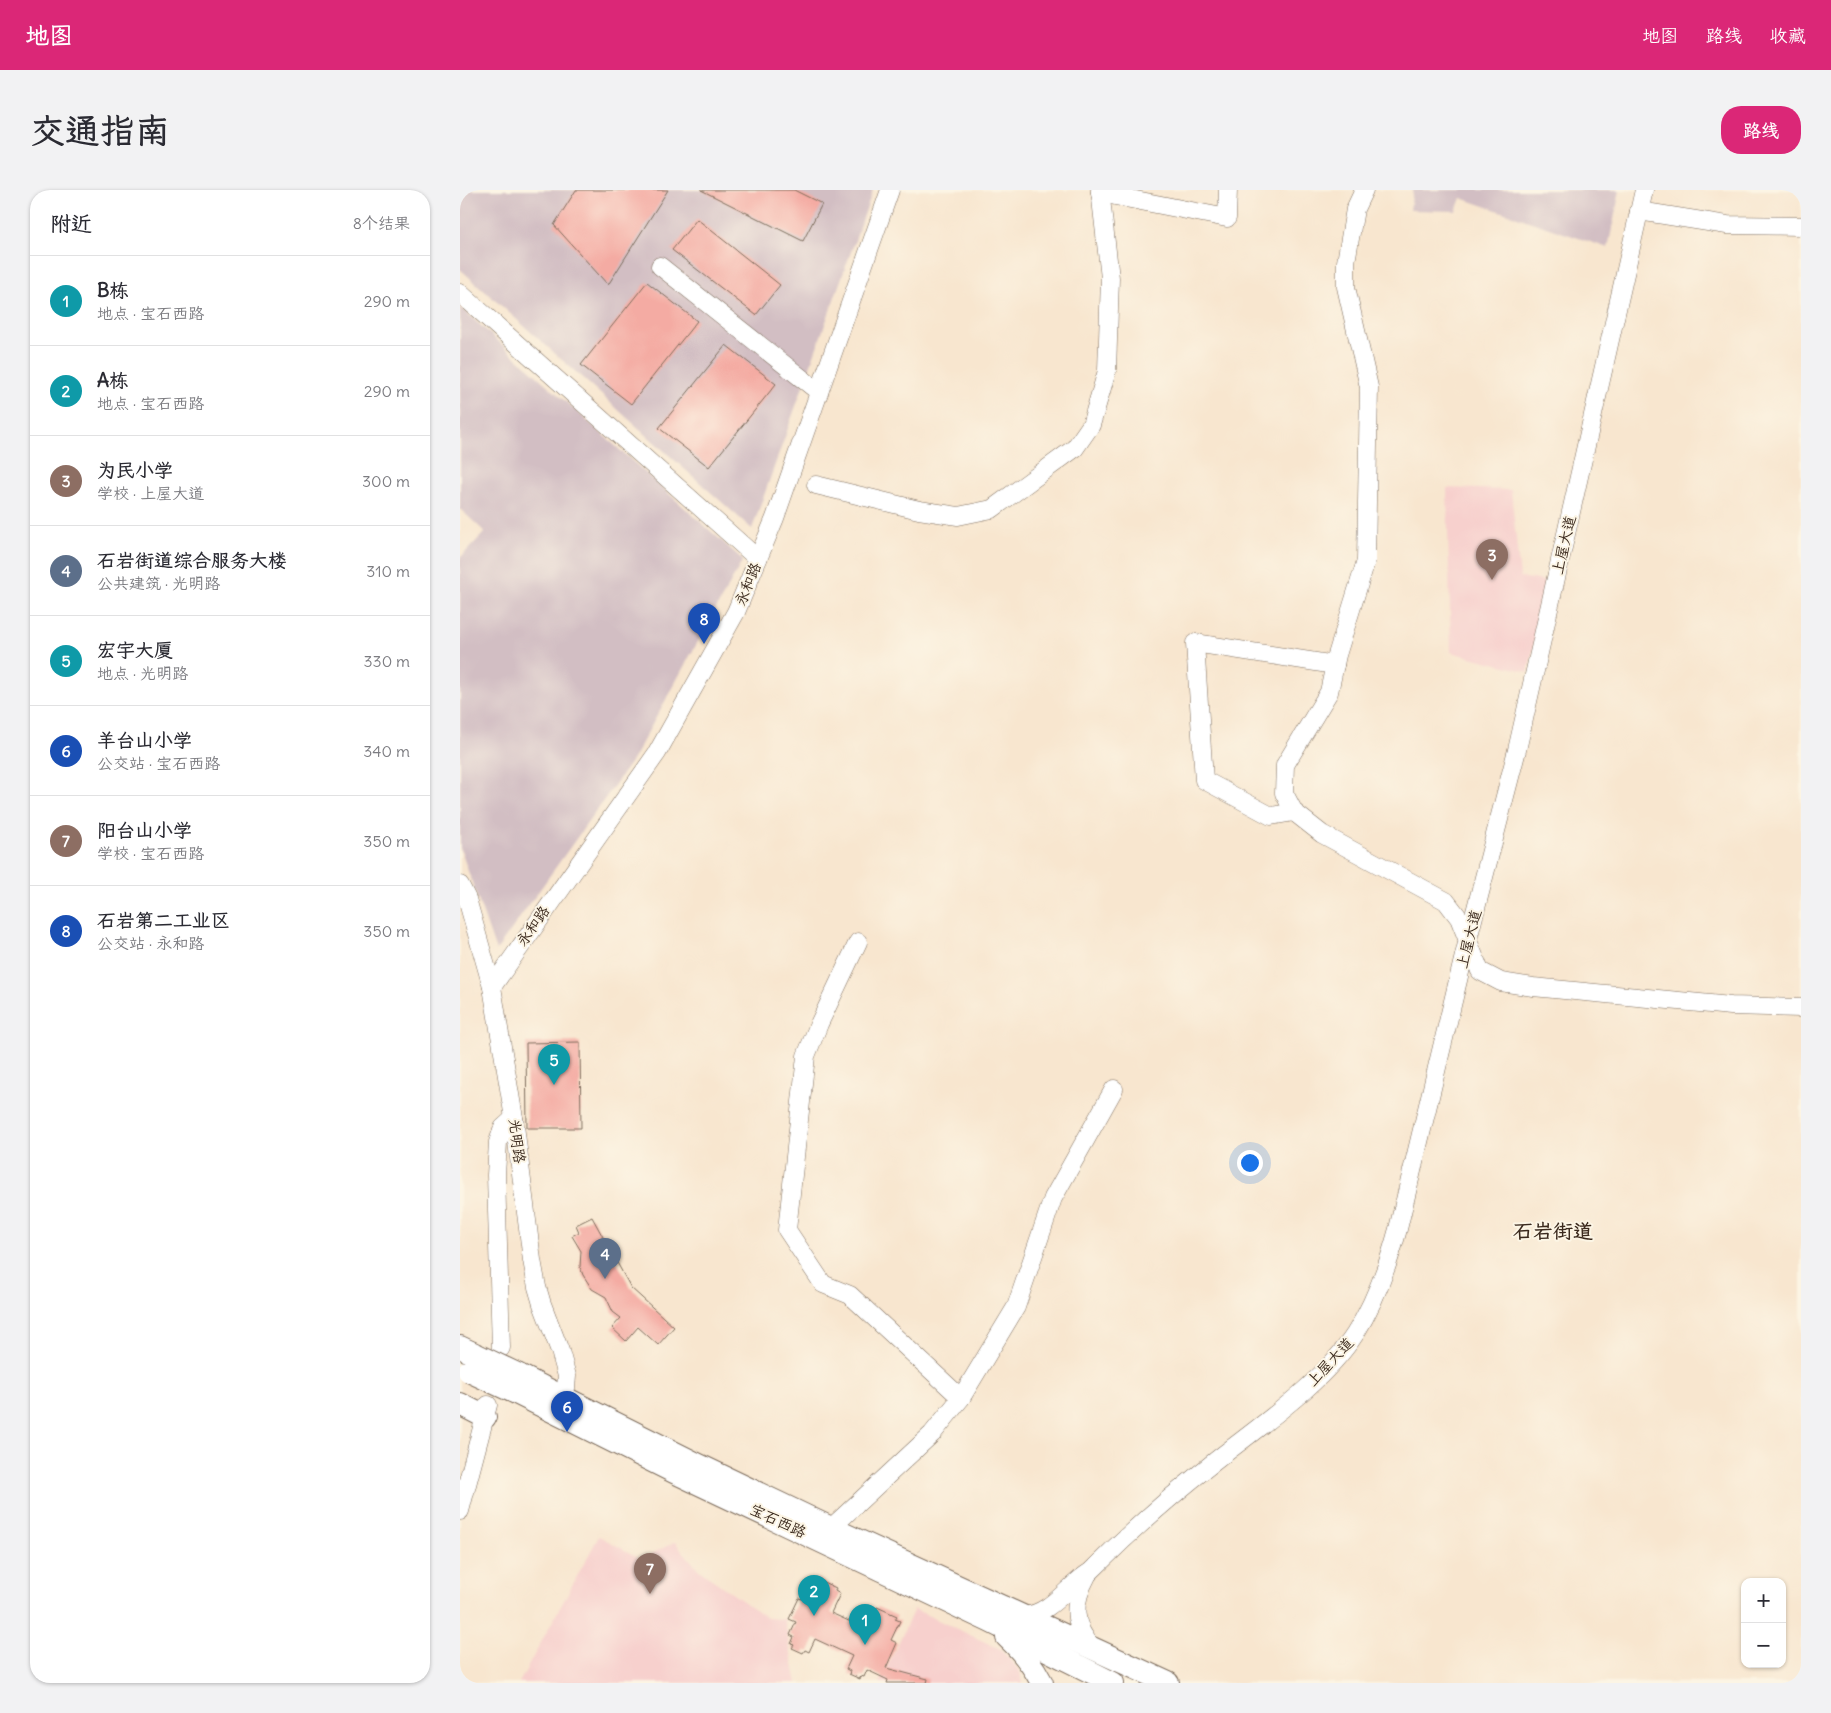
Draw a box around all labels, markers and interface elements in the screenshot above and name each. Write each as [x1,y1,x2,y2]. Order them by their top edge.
text: 地图 [25,20,73,50]
text: 地图 [1642,24,1678,47]
text: 路线 [1706,24,1742,47]
text: 收藏 [1770,24,1806,47]
button: 路线 [1721,106,1801,154]
text: 交通指南 [30,108,170,152]
text: 附近 [50,210,92,237]
text: 8个结果 [353,213,410,233]
text: B栋 [97,278,128,302]
text: 1 [63,291,69,311]
text: 290 m [364,291,410,311]
text: 地点 · 宝石西路 [97,303,204,323]
text: A栋 [97,368,128,392]
text: 2 [62,381,70,401]
text: 290 m [364,381,410,401]
text: 地点 · 宝石西路 [97,393,204,413]
text: 为民小学 [97,458,173,482]
text: 3 [61,471,71,491]
text: 300 m [362,471,410,491]
text: 学校 · 上屋大道 [97,483,204,503]
street label: 上屋大道 [1548,514,1580,576]
pin: 3 [1476,539,1508,580]
text: 石岩街道综合服务大楼 [97,548,287,572]
street label: 永和路 [730,559,765,608]
text: 4 [61,561,71,581]
text: 310 m [366,561,410,581]
text: 公共建筑 · 光明路 [97,573,220,593]
pin: 8 [688,603,720,644]
text: 宏宇大厦 [97,638,173,662]
text: 5 [61,651,71,671]
text: 330 m [363,651,410,671]
text: 地点 · 光明路 [97,663,188,683]
text: 羊台山小学 [97,728,192,752]
text: 6 [61,741,71,761]
text: 340 m [363,741,410,761]
text: 公交站 · 宝石西路 [97,753,220,773]
text: 阳台山小学 [97,818,192,842]
text: 7 [62,831,70,851]
text: 350 m [363,831,410,851]
text: 学校 · 宝石西路 [97,843,204,863]
street label: 永和路 [512,902,553,950]
street label: 上屋大道 [1452,907,1485,970]
text: 石岩第二工业区 [97,908,230,932]
text: 8 [61,921,71,941]
text: 350 m [363,921,410,941]
text: 公交站 · 永和路 [97,933,204,953]
pin: 5 [538,1044,570,1085]
street label: 光明路 [505,1117,530,1164]
your location [1237,1150,1263,1176]
district label: 石岩街道 [1513,1218,1593,1243]
pin: 4 [589,1238,621,1279]
street label: 上屋大道 [1302,1333,1357,1390]
pin: 6 [551,1391,583,1432]
street label: 宝石西路 [747,1499,809,1542]
pin: 7 [634,1553,666,1594]
pin: 2 [798,1575,830,1616]
map controls [1741,1578,1786,1668]
button: + [1741,1578,1786,1623]
pin: 1 [849,1604,881,1645]
button: − [1741,1623,1786,1668]

